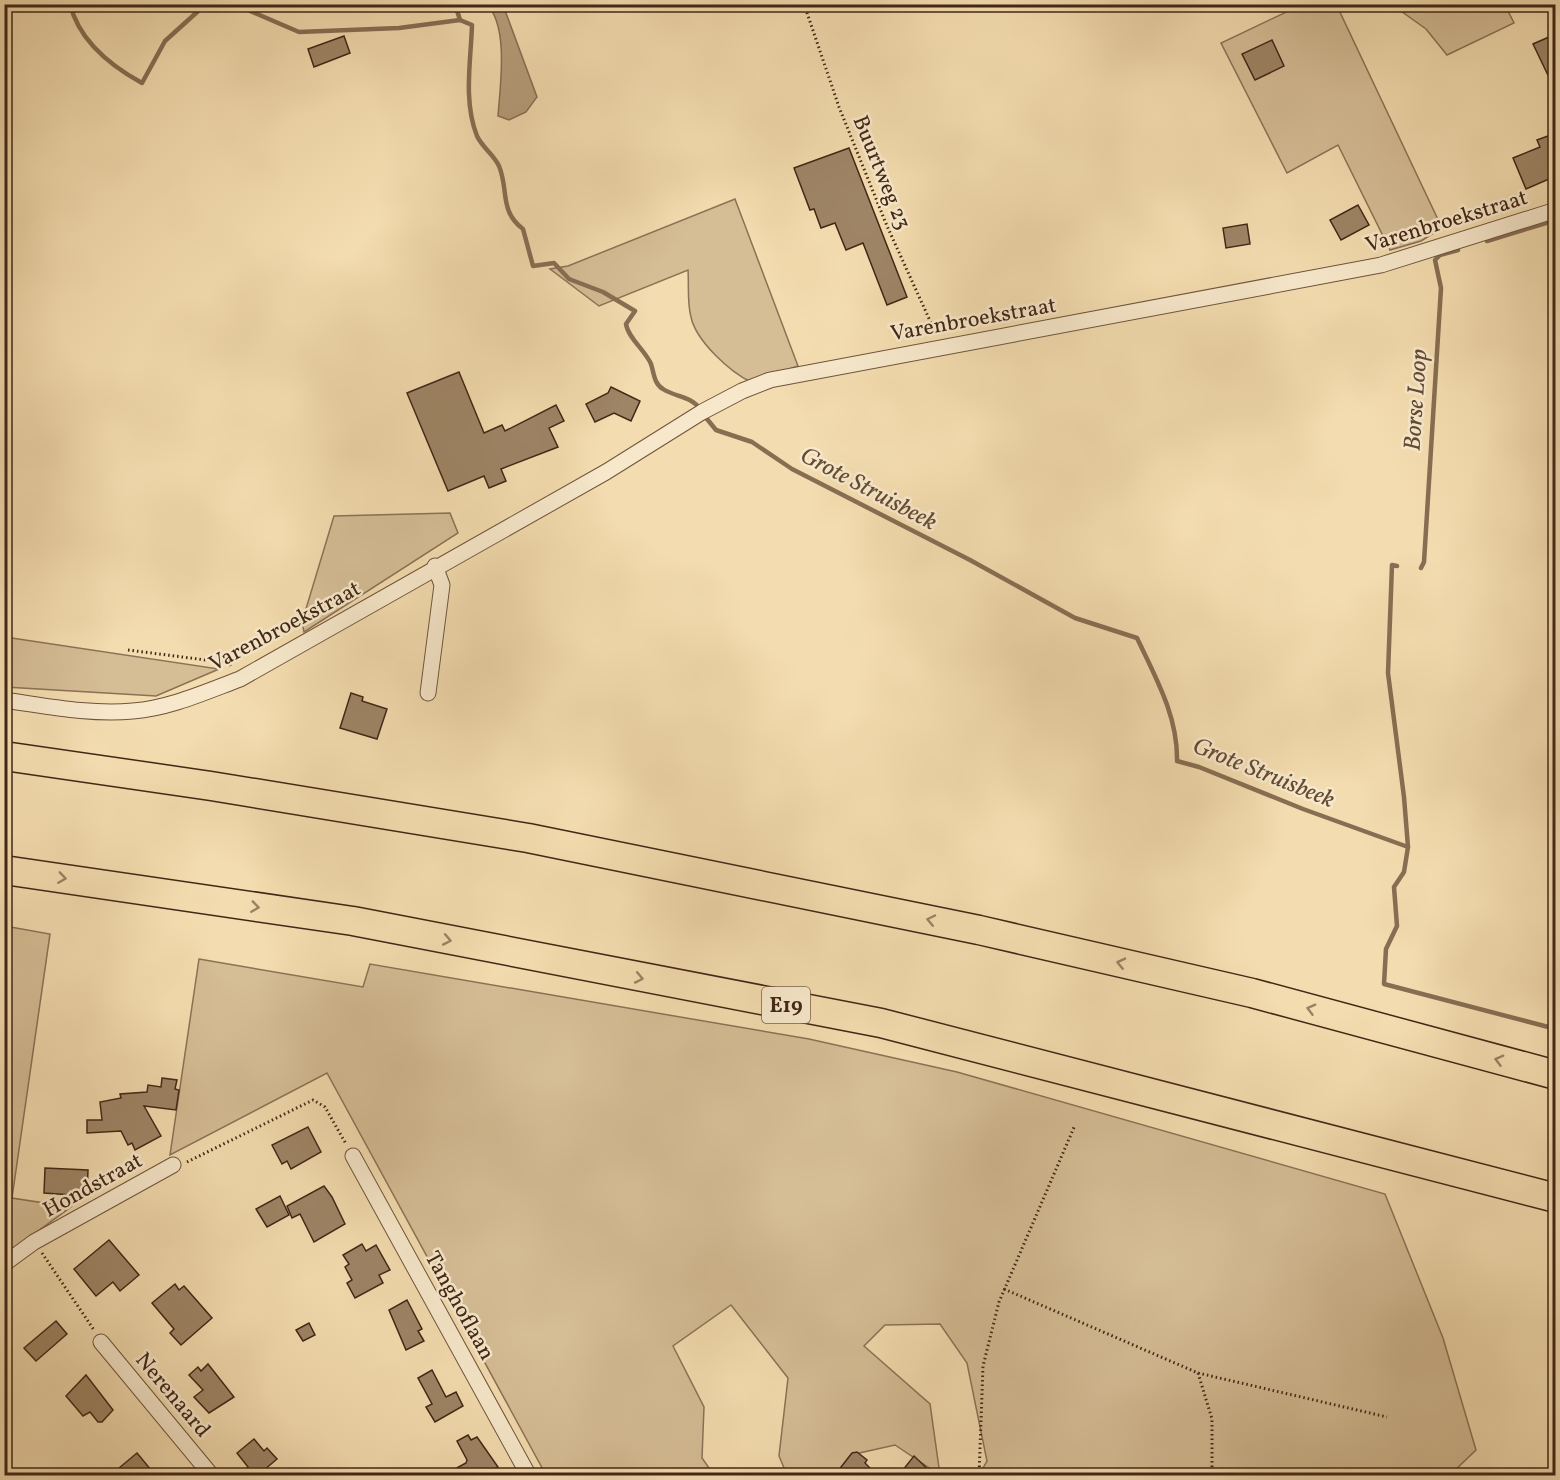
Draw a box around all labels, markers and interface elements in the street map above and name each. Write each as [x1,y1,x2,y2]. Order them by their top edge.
street label: Buurtweg 23 [844,111,918,235]
street label: Varenbroekstraat [1362,183,1532,262]
street label: Varenbroekstraat [888,291,1059,350]
water label: Borse Loop [1396,348,1437,452]
water label: Grote Struisbeek [794,439,943,540]
street label: Varenbroekstraat [204,574,367,680]
water label: Grote Struisbeek [1187,730,1339,818]
one-way arrow [58,872,67,884]
one-way arrow [251,900,260,912]
one-way arrow [926,915,936,928]
one-way arrow [442,933,452,946]
one-way arrow [1117,957,1127,970]
one-way arrow [633,971,643,984]
road number: E19 [762,987,810,1023]
one-way arrow [1306,1003,1316,1016]
one-way arrow [1494,1055,1505,1067]
street label: Hondstraat [38,1146,149,1226]
street label: Tanghoflaan [416,1246,502,1366]
street label: Nerenaard [127,1346,217,1445]

